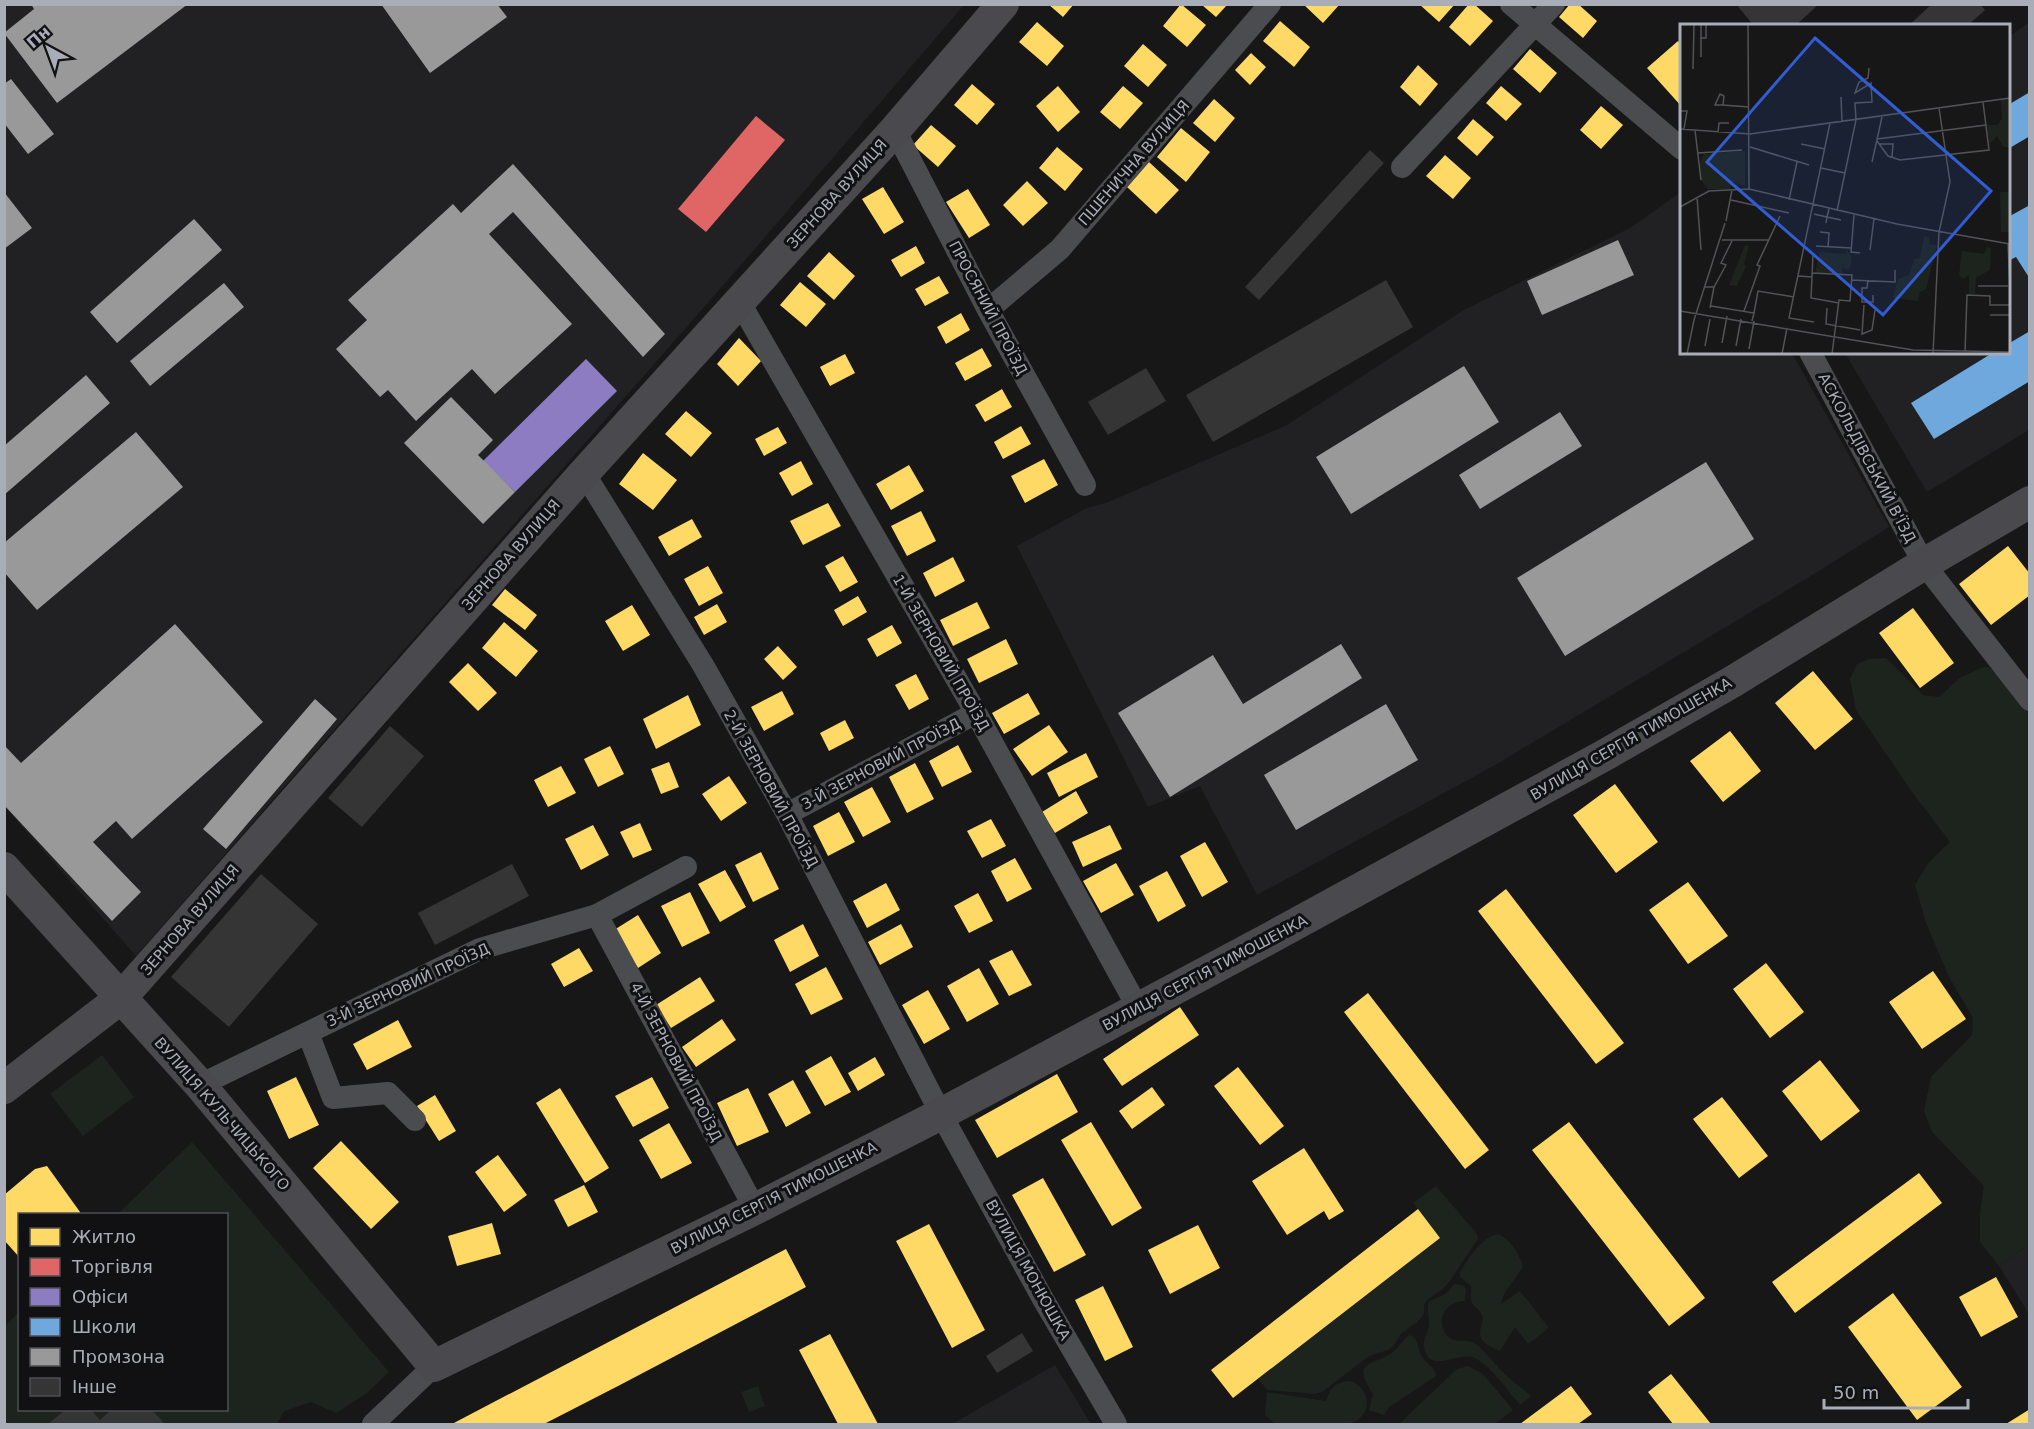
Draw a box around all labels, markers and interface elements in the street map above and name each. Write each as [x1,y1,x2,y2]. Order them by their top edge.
north arrow [18,18,78,78]
text: Пн [23,22,54,52]
inset map [1680,24,2010,354]
street label: ПШЕНИЧНА ВУЛИЦЯ [1075,97,1193,229]
street label: ЗЕРНОВА ВУЛИЦЯ [783,136,891,252]
street label: ПРОСЯНИЙ ПРОЇЗД [945,237,1032,378]
street label: АСКОЛЬДІВСЬКИЙ В'ЇЗД [1814,369,1920,546]
street label: ЗЕРНОВА ВУЛИЦЯ [458,496,564,614]
street label: 1-Й ЗЕРНОВИЙ ПРОЇЗД [889,571,994,734]
street label: ВУЛИЦЯ СЕРГІЯ ТИМОШЕНКА [1527,673,1735,804]
street label: 2-Й ЗЕРНОВИЙ ПРОЇЗД [720,707,823,871]
street label: 3-Й ЗЕРНОВИЙ ПРОЇЗД [798,713,964,814]
street label: ЗЕРНОВА ВУЛИЦЯ [137,861,243,979]
street label: ВУЛИЦЯ СЕРГІЯ ТИМОШЕНКА [1100,911,1311,1035]
street label: 3-Й ЗЕРНОВИЙ ПРОЇЗД [323,938,492,1031]
street label: 4-Й ЗЕРНОВИЙ ПРОЇЗД [626,979,727,1145]
street label: ВУЛИЦЯ КУЛЬЧИЦЬКОГО [151,1034,293,1194]
street label: ВУЛИЦЯ СЕРГІЯ ТИМОШЕНКА [668,1138,881,1258]
street label: ВУЛИЦЯ МОНЮШКА [982,1197,1075,1344]
legend [18,1213,228,1411]
text: Житло [72,1226,136,1247]
text: Торгівля [71,1256,153,1277]
text: Офіси [72,1286,128,1307]
text: Школи [72,1316,136,1337]
text: Промзона [72,1346,165,1367]
scale bar [1824,1372,1968,1410]
text: Інше [72,1376,117,1397]
text: 50 m [1833,1382,1879,1403]

